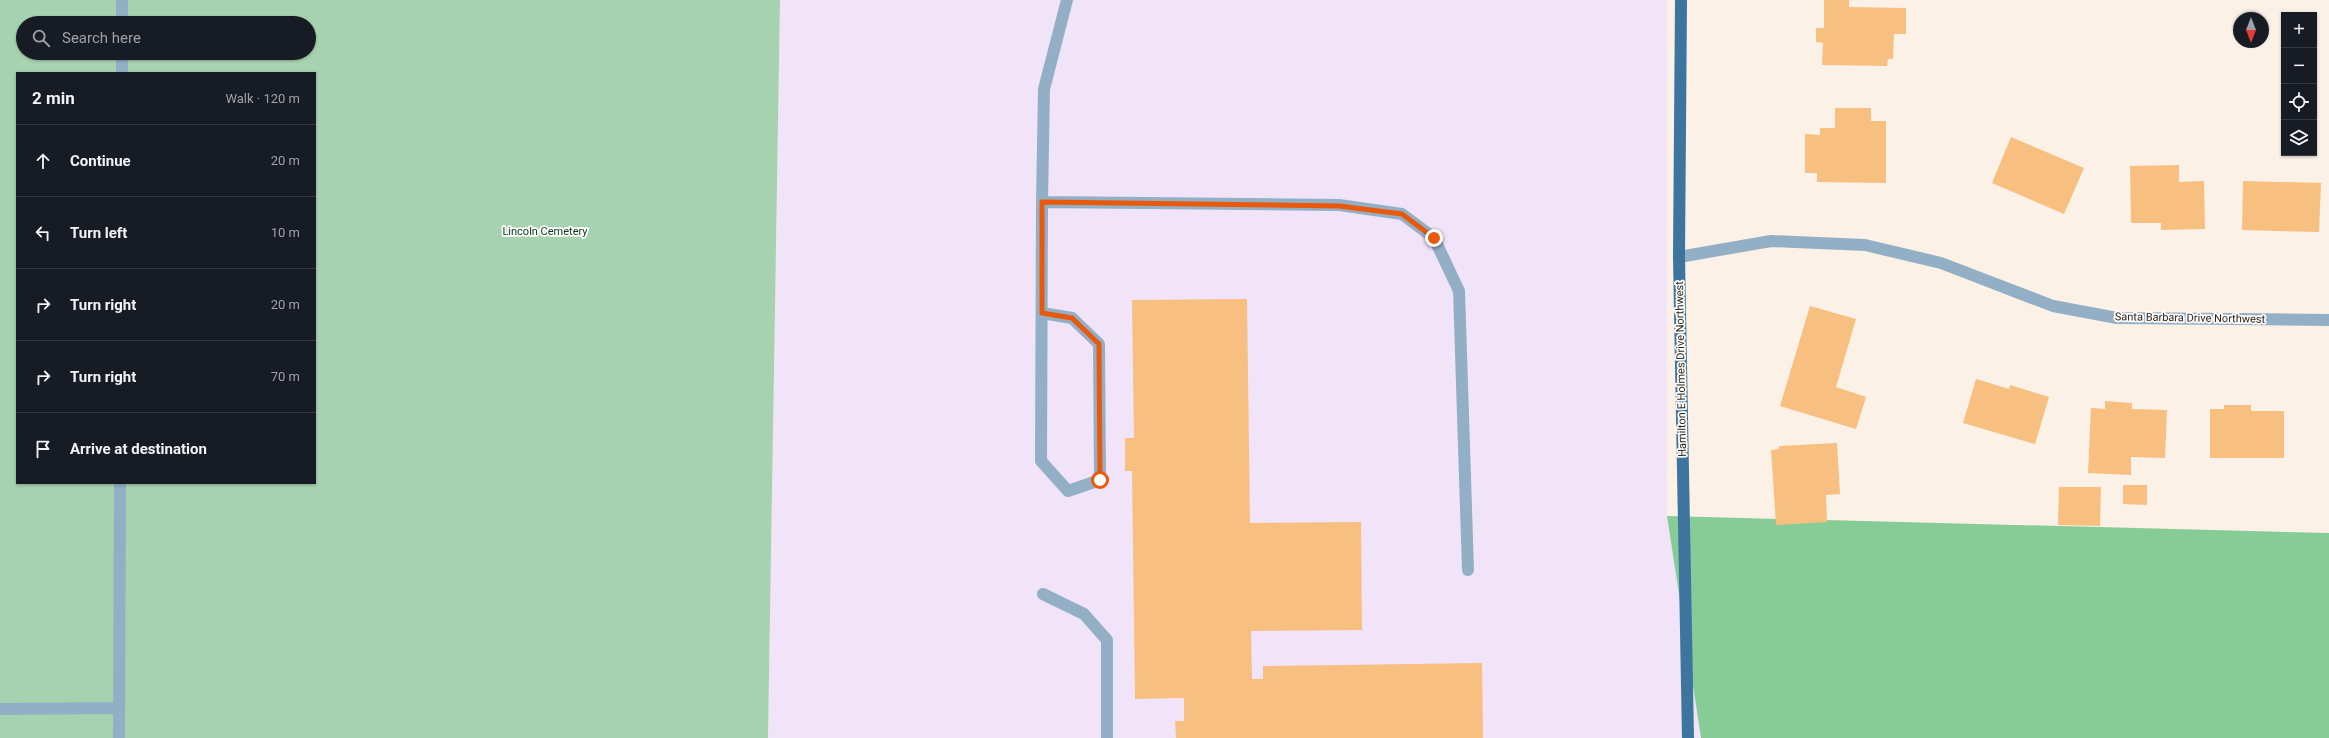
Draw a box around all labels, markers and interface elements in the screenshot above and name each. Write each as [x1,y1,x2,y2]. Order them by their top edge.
north arrow [2233,12,2269,48]
map controls [2281,12,2317,156]
button: + [2281,12,2317,48]
search box [16,16,316,60]
icon: search [30,27,52,49]
text: Search here [62,29,141,47]
button: − [2281,48,2317,84]
button: locate [2281,84,2317,120]
text: 2 min [32,88,75,108]
text: Walk · 120 m [225,91,300,106]
button: layers [2281,120,2317,156]
icon: ahead [32,150,54,172]
text: Continue [70,152,131,170]
text: 20 m [271,153,300,168]
icon: left [32,222,54,244]
text: Turn left [70,224,127,242]
text: 10 m [271,225,300,240]
park label: Lincoln Cemetery [502,225,588,238]
route end [1425,229,1443,247]
street label: Hamilton E Holmes Drive Northwest [1673,281,1689,457]
icon: right [32,294,54,316]
text: Turn right [70,296,136,314]
text: 20 m [271,297,300,312]
street label: Santa Barbara Drive Northwest [2115,310,2266,326]
icon: right [32,366,54,388]
text: Turn right [70,368,136,386]
text: 70 m [271,369,300,384]
icon: arrive [32,438,54,460]
text: Arrive at destination [70,440,207,458]
route start [1091,471,1109,489]

